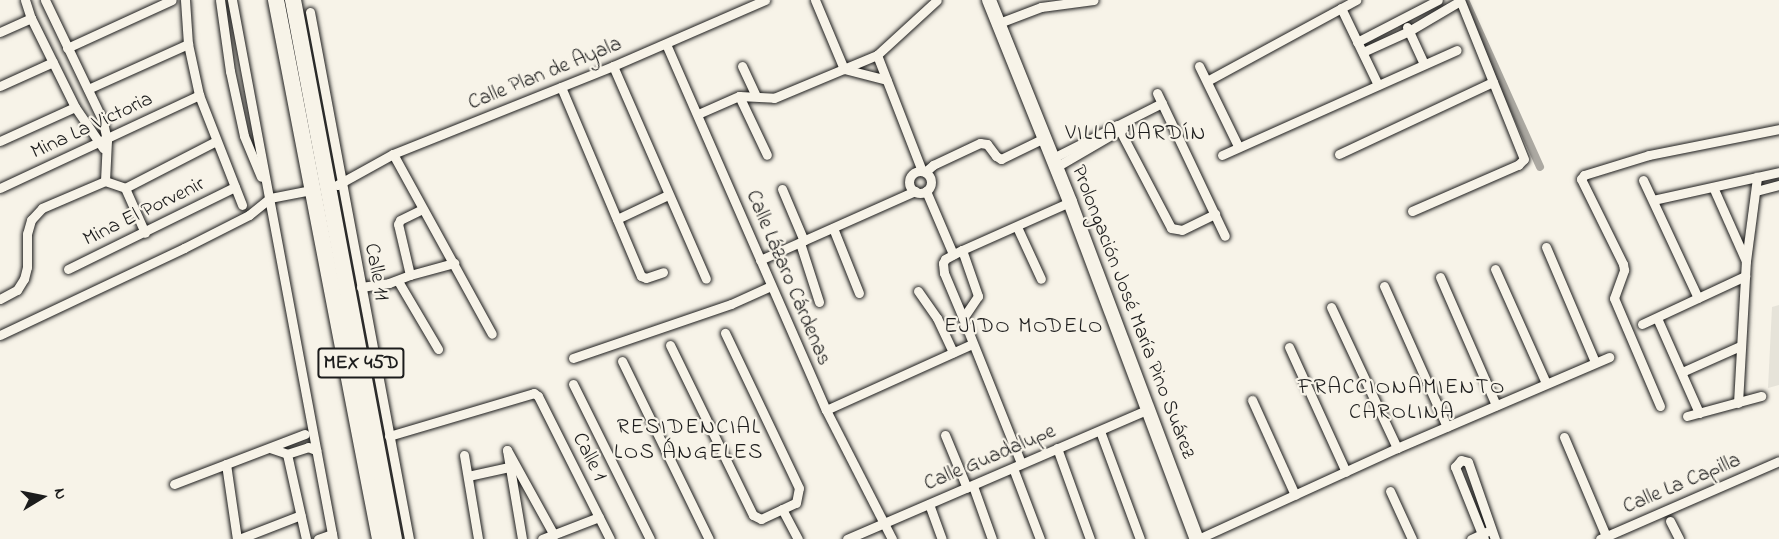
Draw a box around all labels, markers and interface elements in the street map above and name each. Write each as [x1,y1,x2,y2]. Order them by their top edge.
street label: Calle Plan de Ayala [465,32,625,116]
street label: Mina La Victoria [27,87,157,165]
district label: VILLA JARDÍN [1065,122,1207,148]
street label: Prolongación José María Pino Suárez [1065,162,1201,462]
street label: Mina El Porvenir [79,172,209,252]
street label: Calle Lázaro Cárdenas [740,187,836,369]
street label: Calle 11 [358,241,394,303]
district label: EJIDO MODELO [944,315,1104,341]
road number: MEX 45D [316,346,406,380]
district label: FRACCIONAMIENTO CAROLINA [1298,375,1506,427]
district label: RESIDENCIAL LOS ÁNGELES [614,415,764,466]
street label: Calle Guadalupe [920,419,1060,497]
street label: Calle 1 [566,428,612,486]
street label: Calle La Capilla [1619,448,1745,520]
north arrow [12,467,72,527]
text: N [47,486,72,501]

